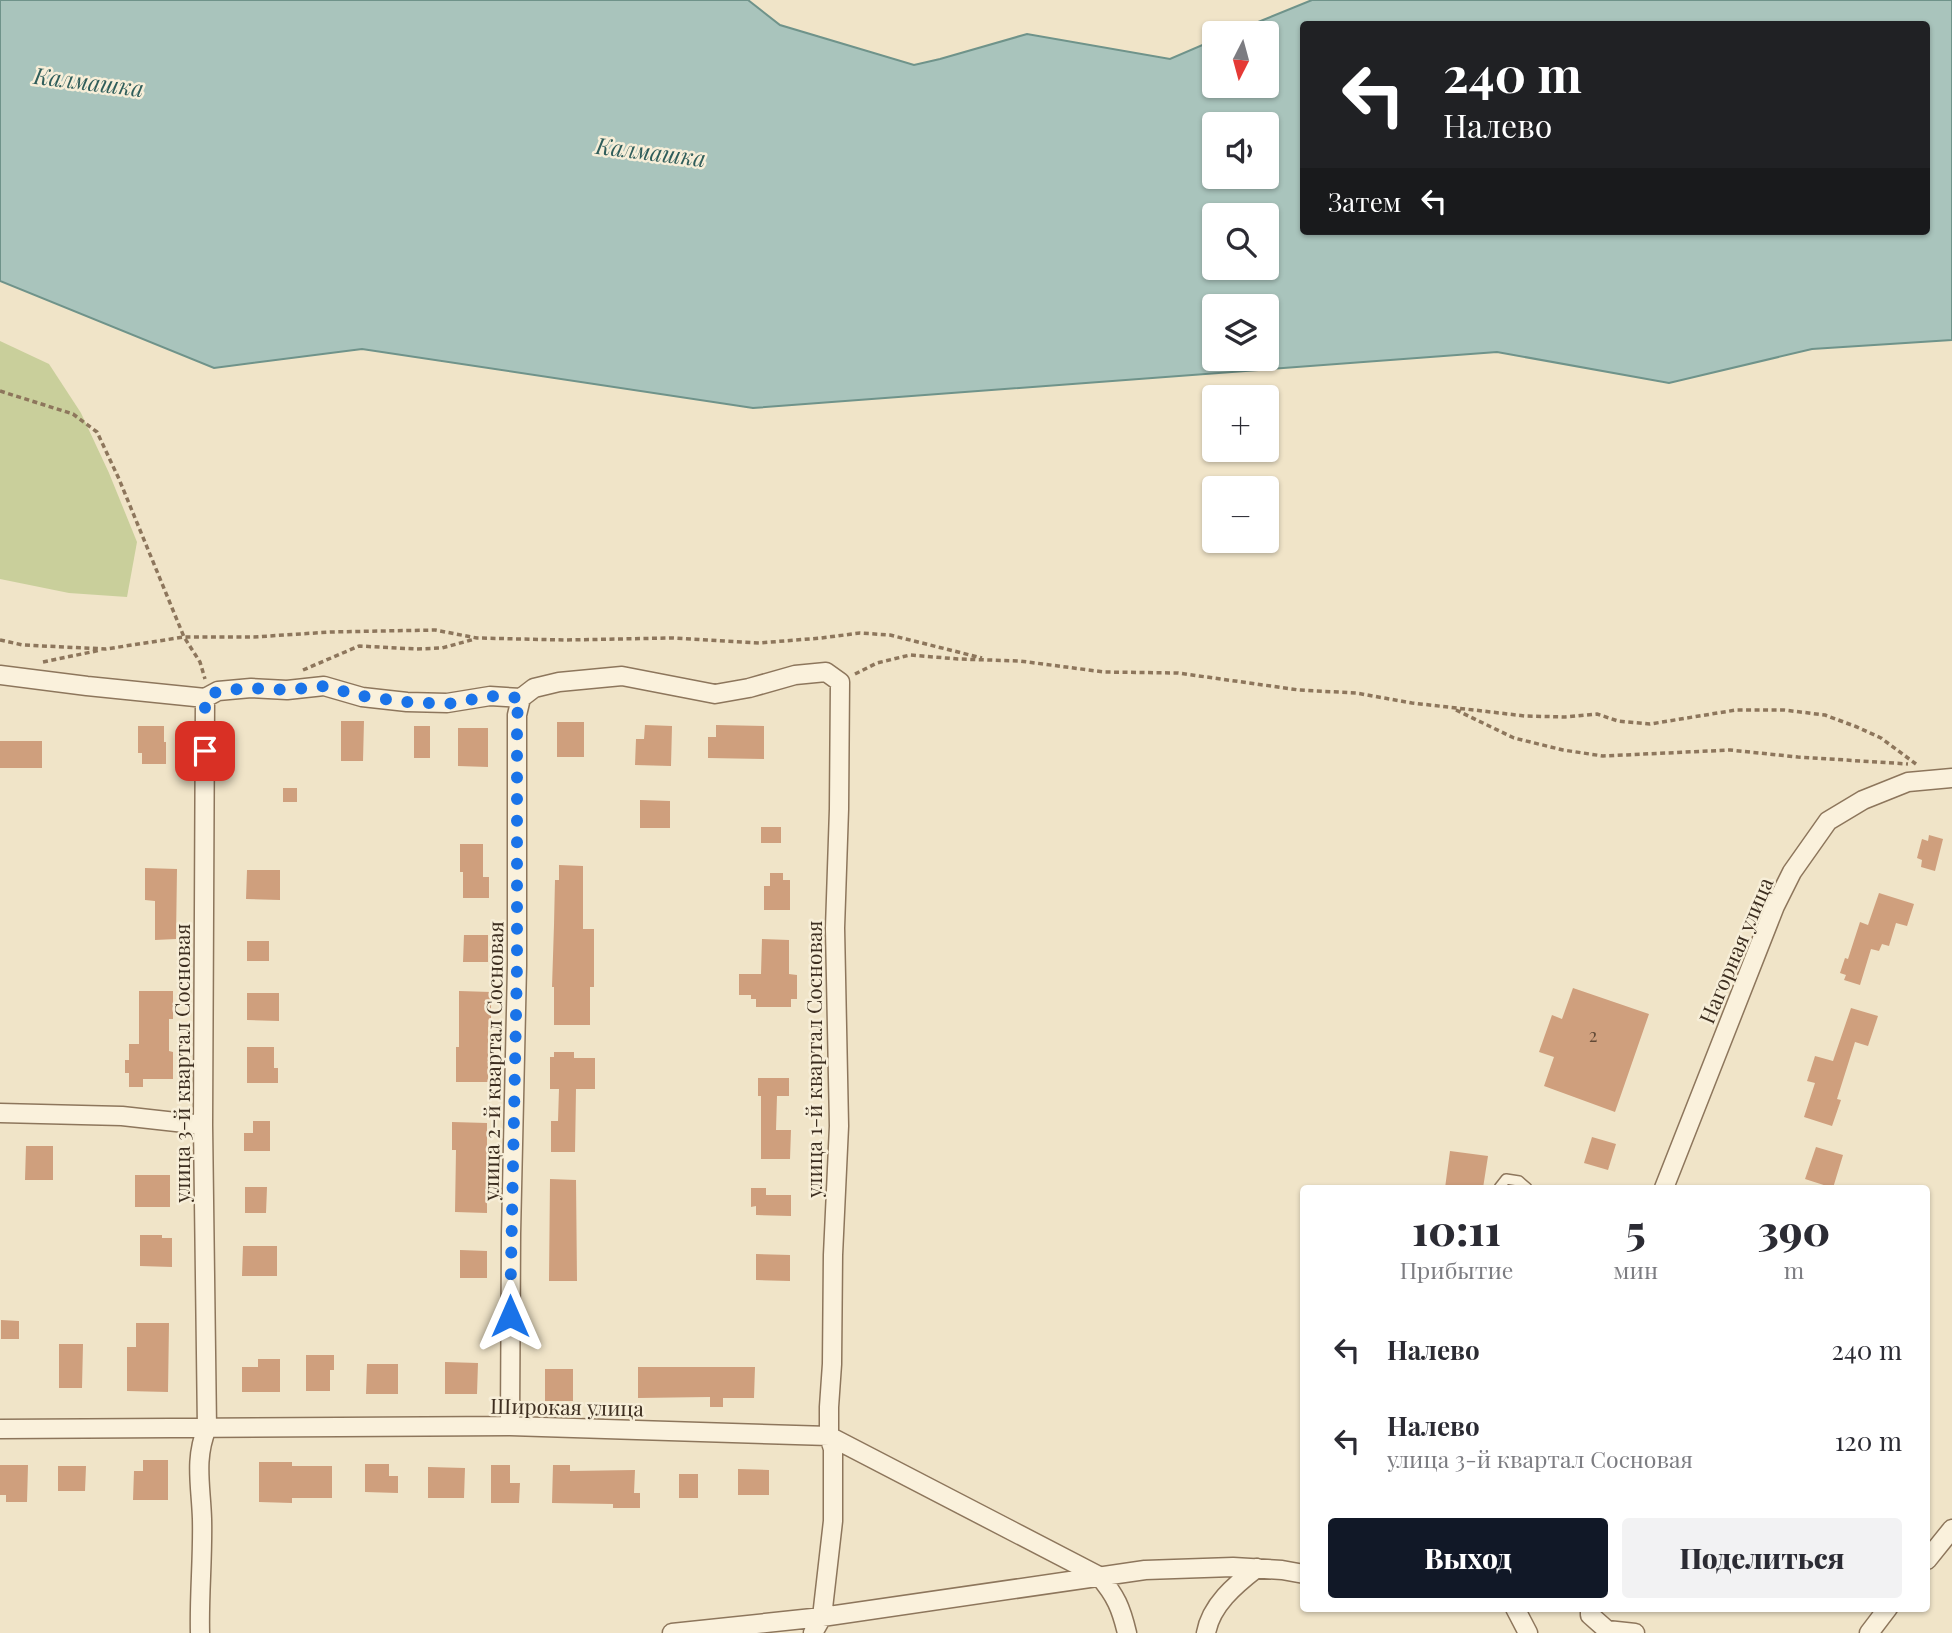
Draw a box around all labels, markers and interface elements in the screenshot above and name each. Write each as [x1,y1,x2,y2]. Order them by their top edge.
north arrow [1202,21,1279,98]
map controls [1202,21,1279,553]
text: 240 m [1443,40,1582,105]
icon: left [1328,49,1419,140]
water label: Калмашка [31,59,146,103]
text: Налево [1443,103,1552,146]
button: sound [1202,112,1279,189]
water label: Калмашка [593,129,708,173]
icon: left [1415,182,1453,220]
text: Затем [1328,184,1401,219]
button: search [1202,203,1279,280]
button: layers [1202,294,1279,371]
button: + [1202,385,1279,462]
button: − [1202,476,1279,553]
pin [175,721,235,781]
icon: arrive [186,732,224,770]
street label: Нагорная улица [1692,872,1779,1027]
street label: улица 1-й квартал Сосновая [799,920,827,1199]
street label: улица 2-й квартал Сосновая [476,921,508,1202]
street label: улица 3-й квартал Сосновая [167,923,195,1204]
house number: 2 [1589,1023,1597,1047]
text: 10:11 [1412,1201,1501,1257]
text: 5 [1626,1201,1646,1257]
text: 390 [1758,1201,1830,1257]
text: Прибытие [1400,1254,1514,1285]
text: мин [1613,1254,1658,1285]
text: m [1784,1254,1804,1285]
position arrow [473,1279,547,1353]
icon: left [1328,1331,1366,1369]
text: Налево [1387,1332,1480,1367]
text: 240 m [1832,1332,1902,1367]
street label: Широкая улица [490,1391,645,1421]
text: Налево [1387,1408,1480,1443]
icon: left [1328,1422,1366,1460]
text: 120 m [1835,1423,1902,1458]
text: улица 3-й квартал Сосновая [1387,1443,1693,1474]
button: Выход [1328,1518,1608,1598]
button: Поделиться [1622,1518,1902,1598]

